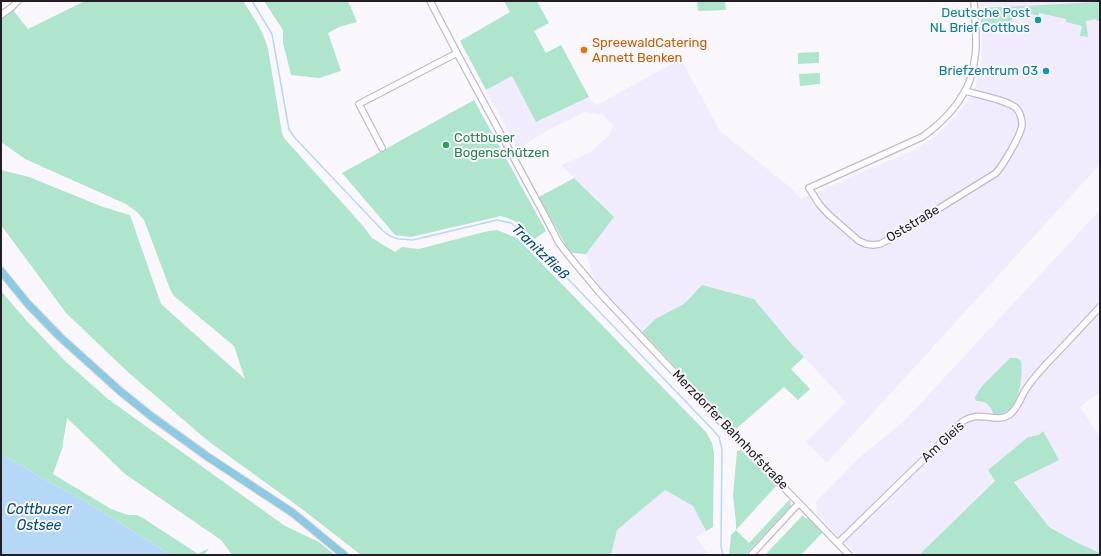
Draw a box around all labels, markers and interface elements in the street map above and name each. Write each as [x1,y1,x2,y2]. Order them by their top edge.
place label: Deutsche Post NL Brief Cottbus [930,5,1030,36]
marker: Deutsche Post NL Brief Cottbus [1033,15,1043,25]
place label: SpreewaldCatering Annett Benken [592,35,707,66]
marker: SpreewaldCatering Annett Benken [579,45,589,55]
place label: Briefzentrum 03 [939,63,1038,79]
marker: Briefzentrum 03 [1041,66,1051,76]
place label: Cottbuser Bogenschützen [454,130,549,161]
marker: Cottbuser Bogenschützen [441,140,451,150]
street label: Oststraße [884,202,942,246]
water label: Tranitzfließ [508,221,572,283]
street label: Merzdorfer Bahnhofstraße [669,367,791,493]
street label: Am Gleis [918,418,968,466]
water label: Cottbuser Ostsee [6,502,72,534]

